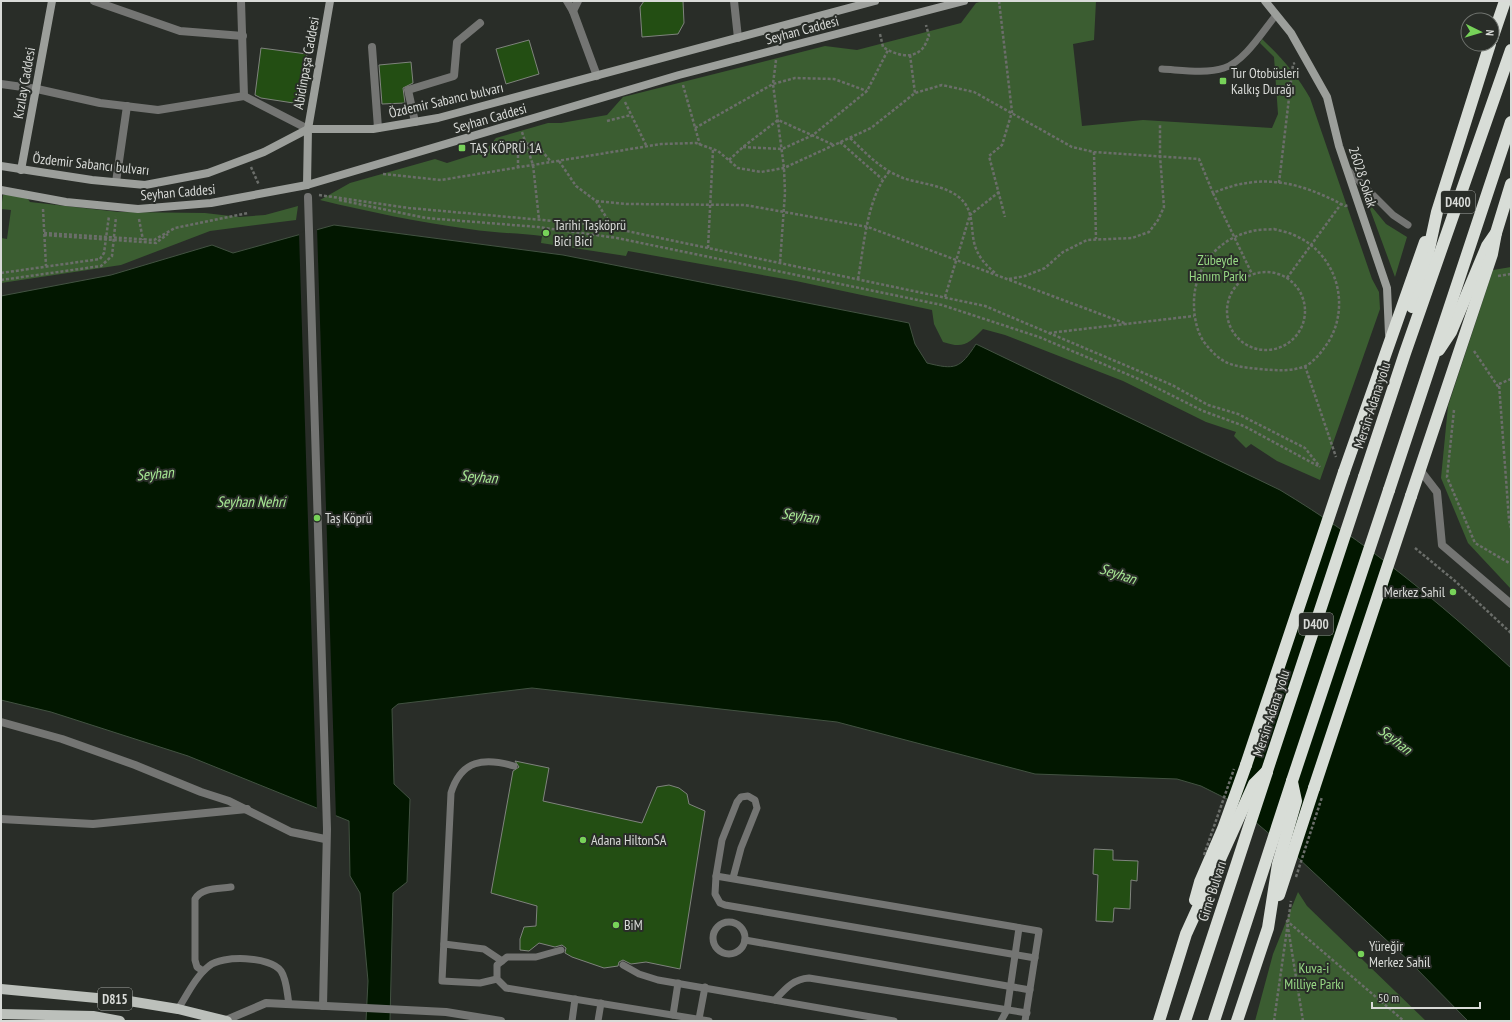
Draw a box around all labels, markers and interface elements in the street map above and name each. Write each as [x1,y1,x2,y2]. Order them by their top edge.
street label: Seyhan Caddesi [763,12,841,48]
north arrow [1460,12,1500,52]
street label: Abidinpaşa Caddesi [289,15,323,111]
text: N [1483,29,1497,36]
street label: Kızılay Caddesi [9,46,39,120]
place label: Tur Otobüsleri Kalkış Durağı [1231,64,1299,98]
marker: Tur Otobüsleri Kalkış Durağı [1218,76,1228,86]
street label: Özdemir Sabancı bulvarı [387,78,505,122]
street label: Seyhan Caddesi [451,99,529,137]
place label: TAŞ KÖPRÜ 1A [470,139,542,157]
marker: TAŞ KÖPRÜ 1A [457,143,467,153]
street label: 26028 Sokak [1345,144,1381,210]
street label: Özdemir Sabancı bulvarı [32,149,150,179]
street label: Seyhan Caddesi [140,180,216,204]
road number: D400 [1441,191,1475,213]
place label: Tarihi Taşköprü Bici Bici [554,216,626,250]
marker: Tarihi Taşköprü Bici Bici [541,228,551,238]
park label: Zübeyde Hanım Parkı [1189,251,1247,285]
street label: Mersin-Adana yolu [1350,359,1394,451]
water label: Seyhan [136,462,176,485]
water label: Seyhan [460,465,500,488]
water label: Seyhan Nehri [217,492,287,511]
water label: Seyhan [780,504,821,528]
place label: Taș Köprü [325,509,372,527]
marker: Taș Köprü [312,513,322,523]
water label: Seyhan [1098,559,1140,589]
place label: Merkez Sahil [1384,583,1446,601]
marker: Merkez Sahil [1448,587,1458,597]
road number: D400 [1299,613,1333,635]
street label: Mersin-Adana yolu [1249,667,1293,759]
water label: Seyhan [1375,721,1417,759]
place label: Adana HiltonSA [591,831,667,849]
marker: Adana HiltonSA [578,835,588,845]
street label: Girne Bulvarı [1194,858,1230,924]
place label: BiM [624,916,643,934]
marker: BiM [611,920,621,930]
place label: Yüreğir Merkez Sahil [1369,937,1431,971]
marker: Yüreğir Merkez Sahil [1356,949,1366,959]
park label: Kuva-i Milliye Parkı [1284,959,1344,993]
scale bar [1372,984,1480,1010]
road number: D815 [98,988,132,1010]
text: 50 m [1378,990,1399,1005]

